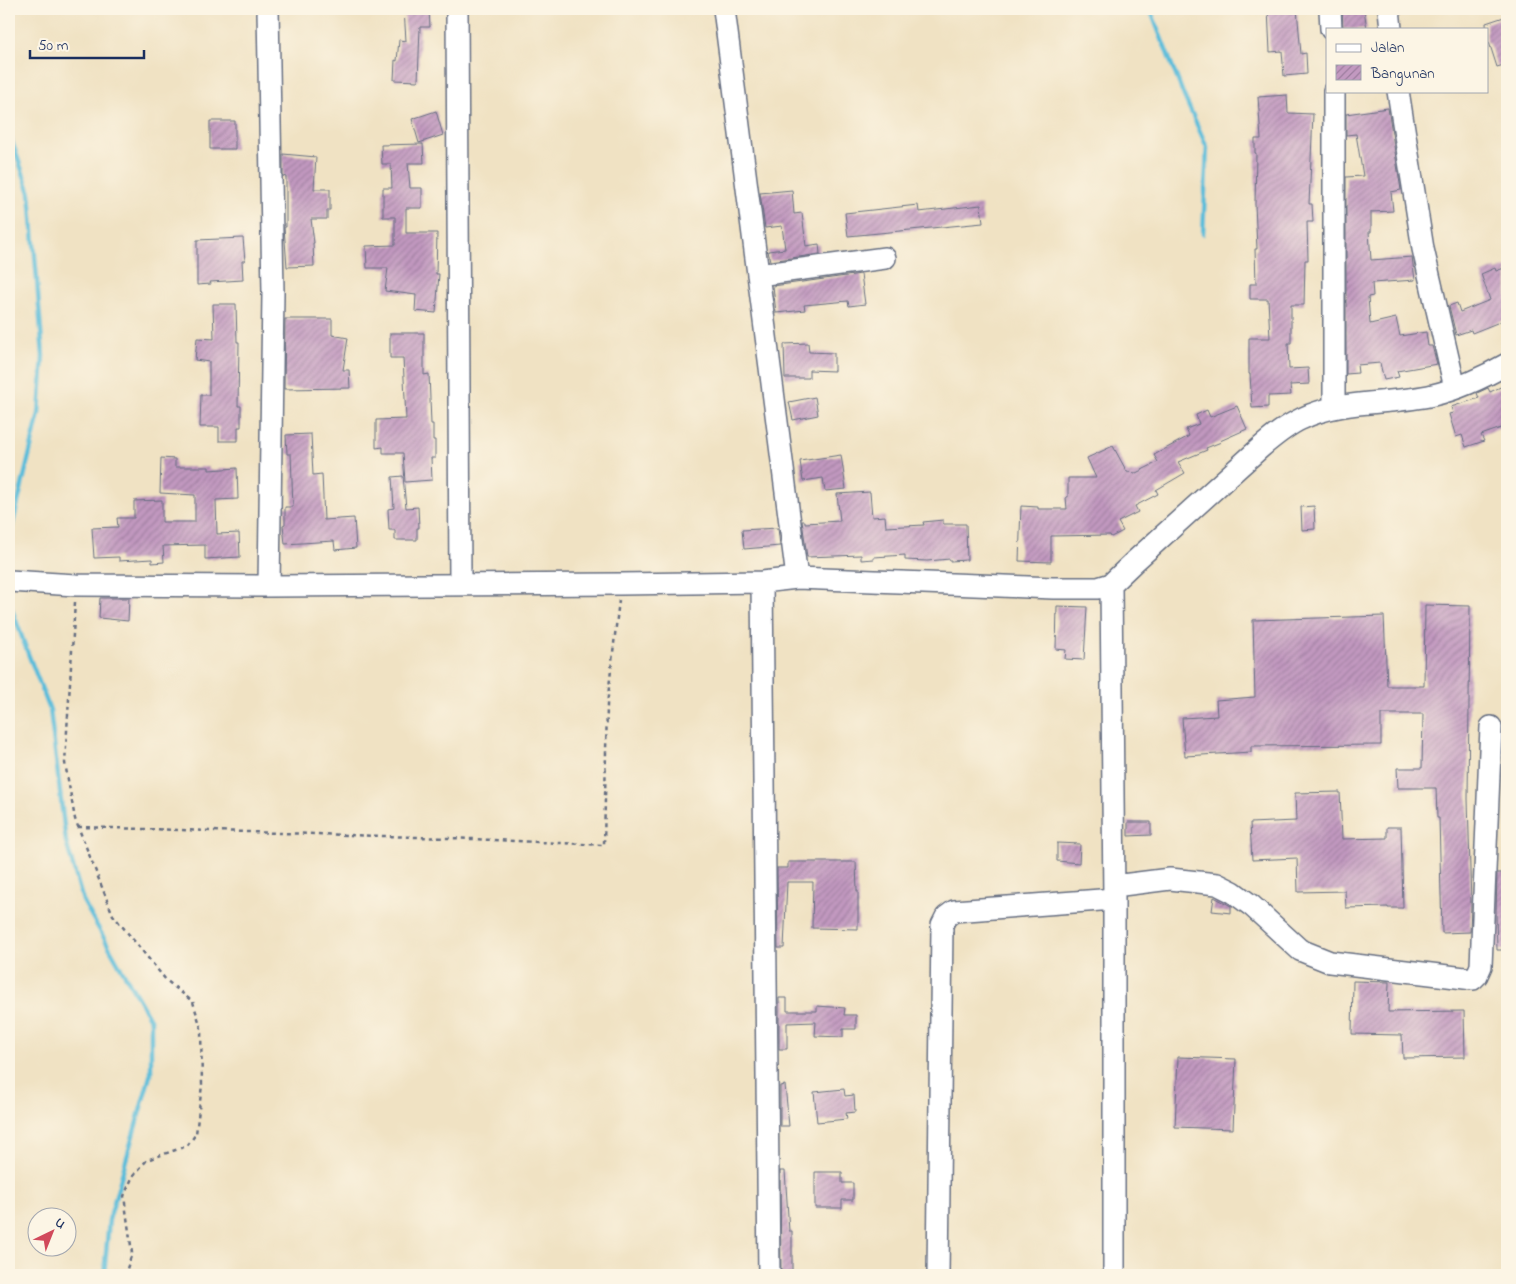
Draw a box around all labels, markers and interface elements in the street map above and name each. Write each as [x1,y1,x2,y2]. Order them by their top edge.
scale bar [30,28,144,60]
legend [1326,28,1488,92]
text: 50 m [38,35,69,57]
text: Jalan [1371,37,1404,59]
text: Bangunan [1370,63,1435,86]
north arrow [28,1206,78,1256]
text: U [49,1213,70,1234]

